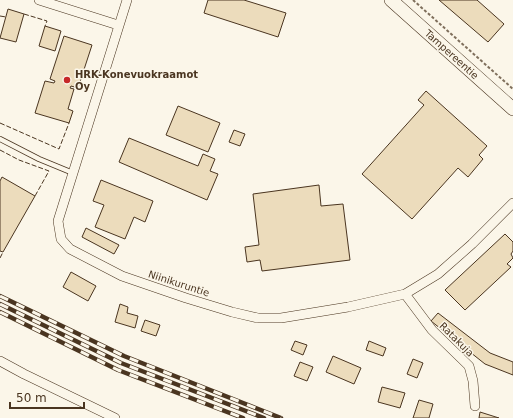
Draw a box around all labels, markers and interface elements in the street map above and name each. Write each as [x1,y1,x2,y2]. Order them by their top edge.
street label: Tampereentie [422,27,481,81]
place label: HRK-Konevuokraamot Oy [75,69,198,92]
marker: HRK-Konevuokraamot Oy [62,75,72,85]
street label: Niinikuruntie [147,268,211,299]
street label: Ratakuja [437,320,476,359]
scale bar [10,384,84,410]
text: 50 m [16,391,47,405]

